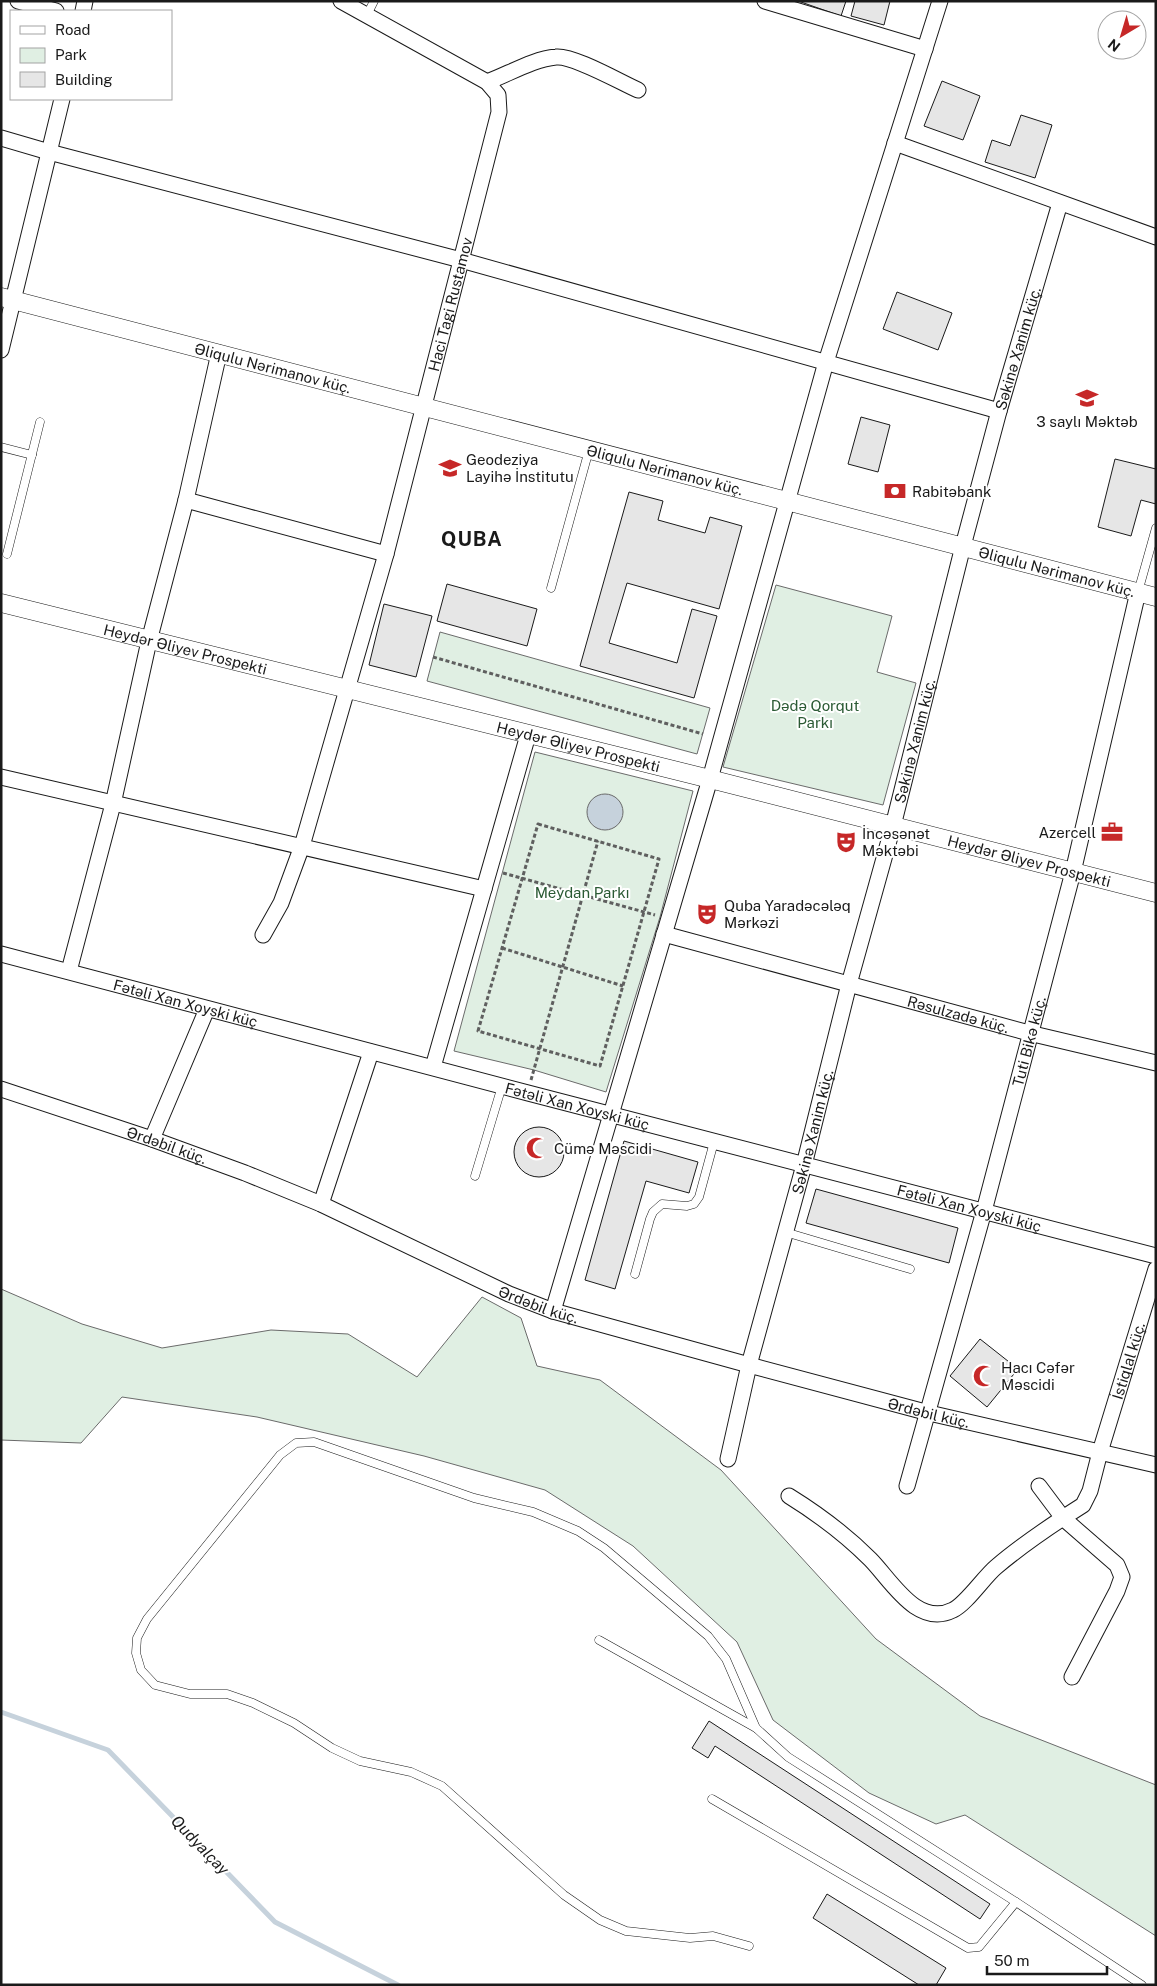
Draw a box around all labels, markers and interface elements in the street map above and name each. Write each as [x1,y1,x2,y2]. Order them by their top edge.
legend [10,10,172,100]
north arrow [1097,10,1147,60]
text: Road [55,21,91,38]
text: N [1105,36,1123,55]
text: Park [55,46,87,63]
text: Building [55,71,113,88]
street label: Haci Tagi Rustamov [425,235,475,373]
street label: Səkinə Xanim küç. [991,285,1044,412]
street label: Əliqulu Nərimanov küç. [193,339,353,396]
school or university icon: 3 saylı Məktəb [1074,385,1100,411]
place label: 3 saylı Məktəb [1036,413,1138,430]
street label: Əliqulu Nərimanov küç. [585,441,745,498]
place label: Geodeziya Layihə İnstitutu [466,451,574,485]
school or university icon: Geodeziya Layihə İnstitutu [437,455,463,481]
bank icon: Rabitəbank [882,478,908,504]
place label: Rabitəbank [912,483,991,500]
district label: QUBA [441,527,503,551]
street label: Əliqulu Nərimanov küç. [977,543,1137,600]
street label: Heydər Əliyev Prospekti [102,620,269,677]
street label: Səkinə Xanim küç. [891,677,938,805]
park label: Dədə Qorqut Parkı [771,697,860,731]
street label: Heydər Əliyev Prospekti [495,718,662,775]
office icon: Azercell [1099,819,1125,845]
place label: İncəsənət Məktəbi [862,824,930,859]
place label: Azercell [1038,824,1096,841]
theatre icon: İncəsənət Məktəbi [833,829,859,855]
street label: Heydər Əliyev Prospekti [946,832,1113,890]
park label: Meydan Parkı [535,884,629,901]
place label: Quba Yaradəcələq Mərkəzi [724,897,851,931]
theatre icon: Quba Yaradəcələq Mərkəzi [694,901,720,927]
street label: Fətəli Xan Xoyski küç [112,976,260,1030]
street label: Rəsulzadə küç. [906,992,1011,1036]
street label: Tuti Bikə küç. [1009,994,1049,1088]
street label: Səkinə Xanim küç. [788,1068,836,1196]
street label: Fətəli Xan Xoyski küç [503,1079,651,1133]
street label: Ərdəbil küç. [125,1123,209,1167]
mosque icon: Cümə Məscidi [524,1135,550,1161]
place label: Cümə Məscidi [554,1140,652,1157]
street label: Fətəli Xan Xoyski küç [895,1181,1043,1234]
street label: Ərdəbil küç. [496,1282,580,1326]
street label: İstiqlal küç. [1107,1320,1148,1401]
place label: Hacı Cəfər Məscidi [1001,1359,1075,1393]
mosque icon: Hacı Cəfər Məscidi [971,1363,997,1389]
street label: Ərdəbil küç. [886,1394,971,1431]
water label: Qudyalçay [167,1811,234,1879]
scale bar [987,1944,1107,1976]
text: 50 m [994,1952,1029,1969]

